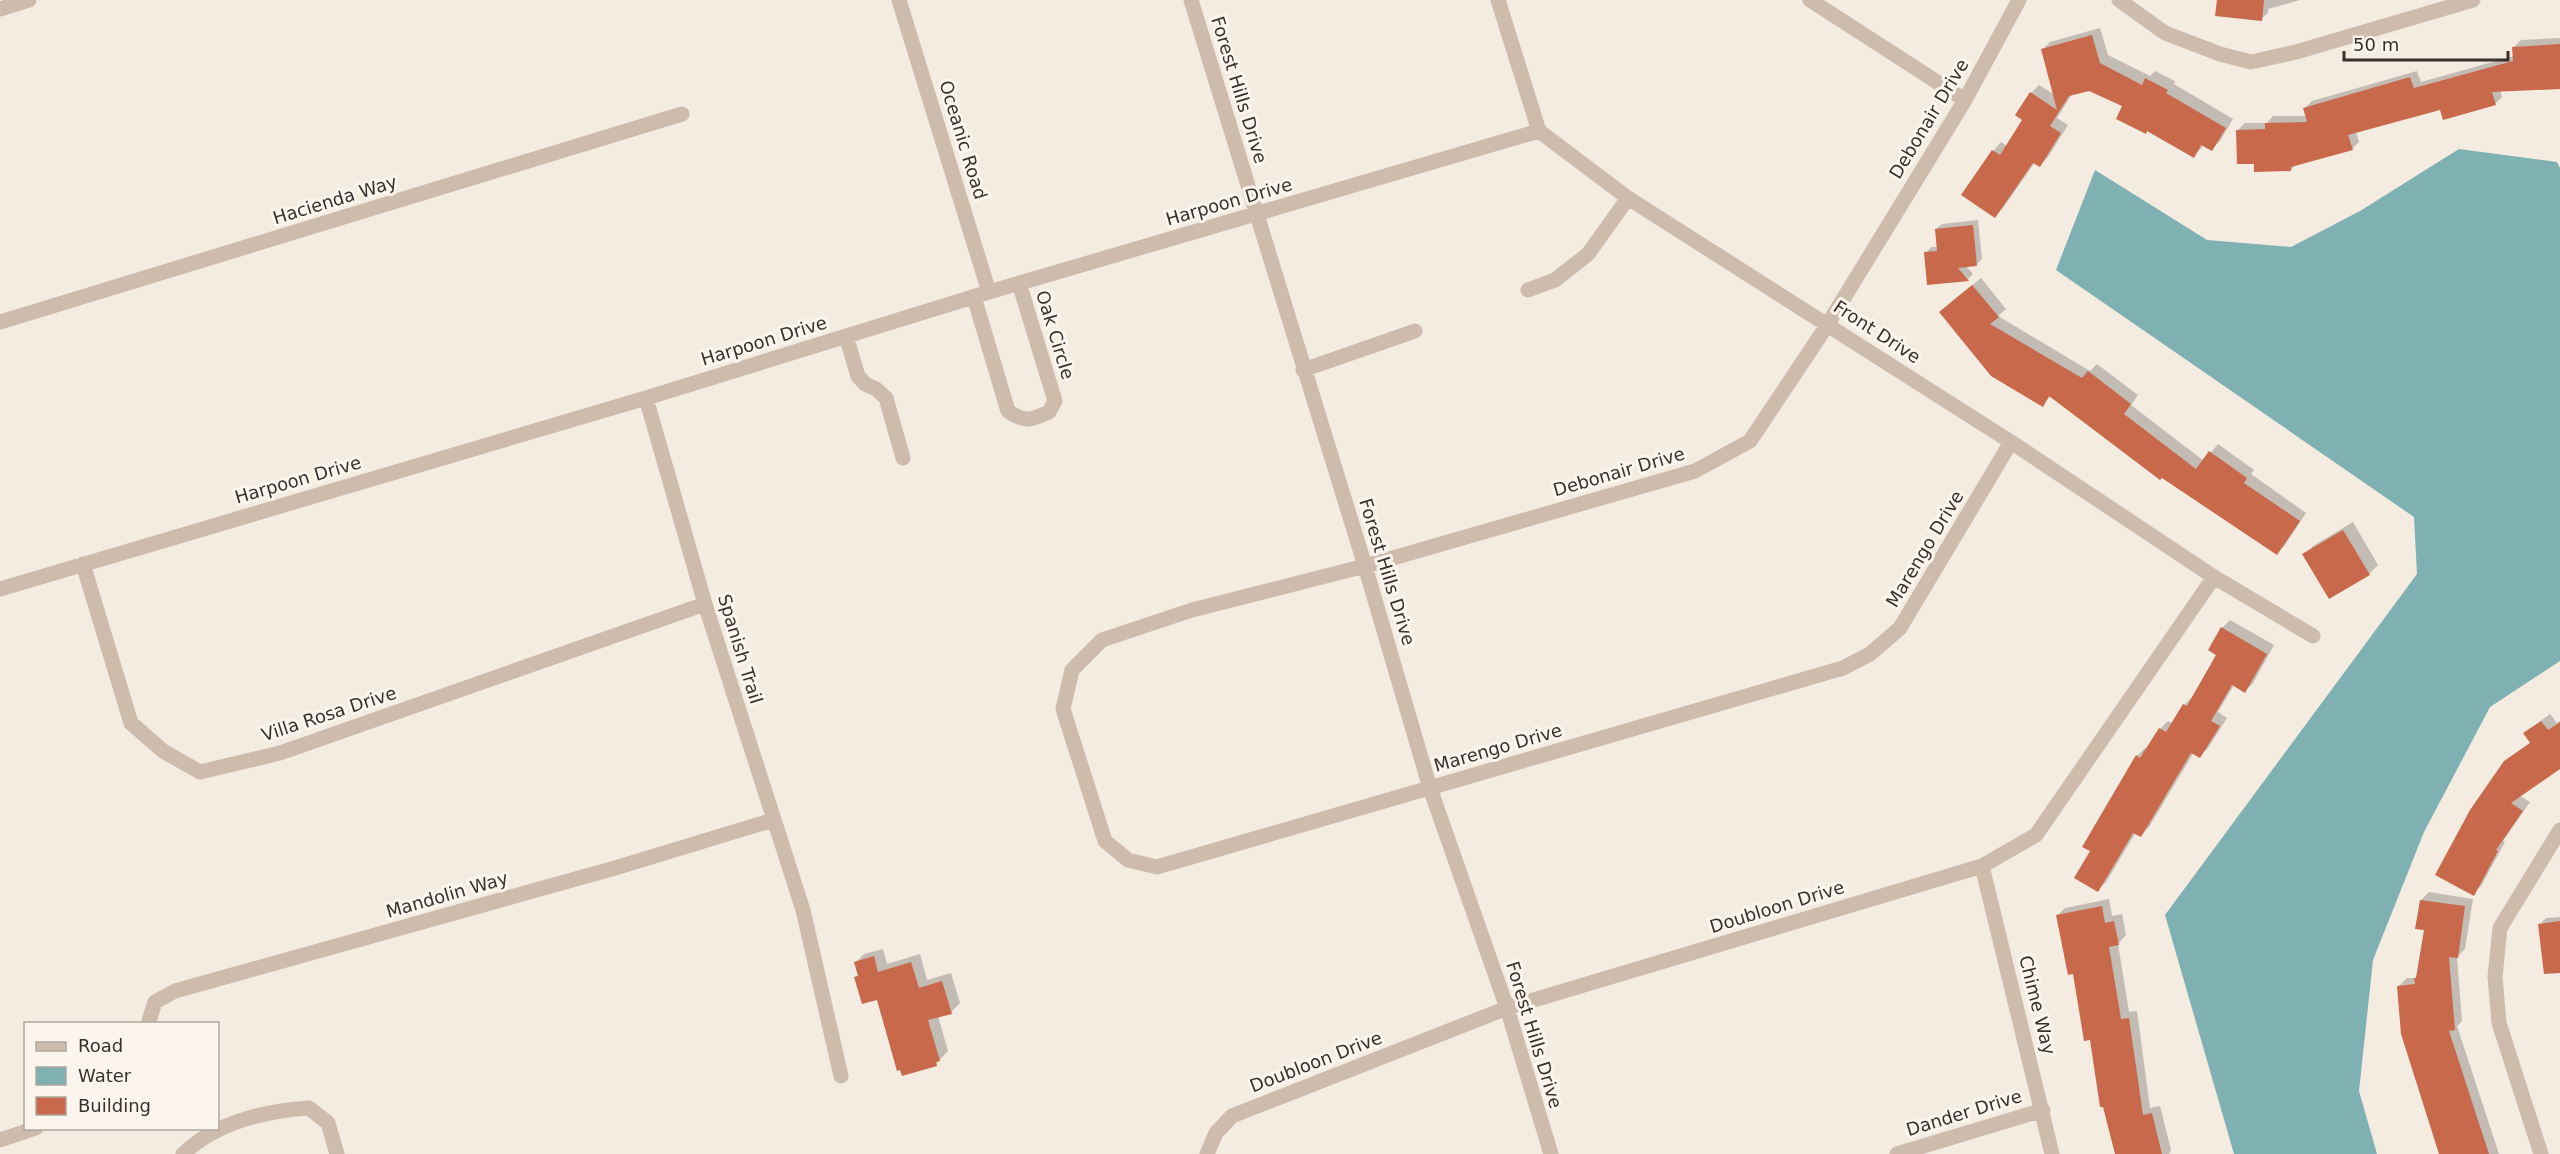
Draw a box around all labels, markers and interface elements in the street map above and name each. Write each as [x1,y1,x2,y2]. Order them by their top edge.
street label: Forest Hills Drive [1207,14,1272,166]
scale bar [2344,24,2508,62]
text: 50 m [2353,34,2399,55]
street label: Debonair Drive [1885,55,1973,182]
street label: Oceanic Road [935,78,992,202]
street label: Hacienda Way [270,171,400,228]
street label: Harpoon Drive [1163,173,1295,230]
street label: Oak Circle [1032,288,1079,382]
street label: Front Drive [1830,296,1925,367]
street label: Harpoon Drive [698,311,829,370]
street label: Debonair Drive [1551,443,1687,500]
street label: Harpoon Drive [232,451,364,508]
street label: Marengo Drive [1882,487,1968,611]
street label: Forest Hills Drive [1355,496,1420,648]
street label: Spanish Trail [714,591,767,706]
street label: Villa Rosa Drive [259,682,399,745]
street label: Marengo Drive [1431,719,1564,776]
street label: Mandolin Way [383,867,511,922]
street label: Doubloon Drive [1707,876,1847,937]
street label: Chime Way [2015,953,2060,1057]
street label: Forest Hills Drive [1502,959,1567,1111]
legend [24,1022,219,1130]
street label: Doubloon Drive [1247,1027,1385,1096]
text: Road [78,1035,123,1056]
text: Water [78,1065,132,1086]
street label: Dander Drive [1903,1085,2024,1140]
text: Building [78,1095,151,1116]

